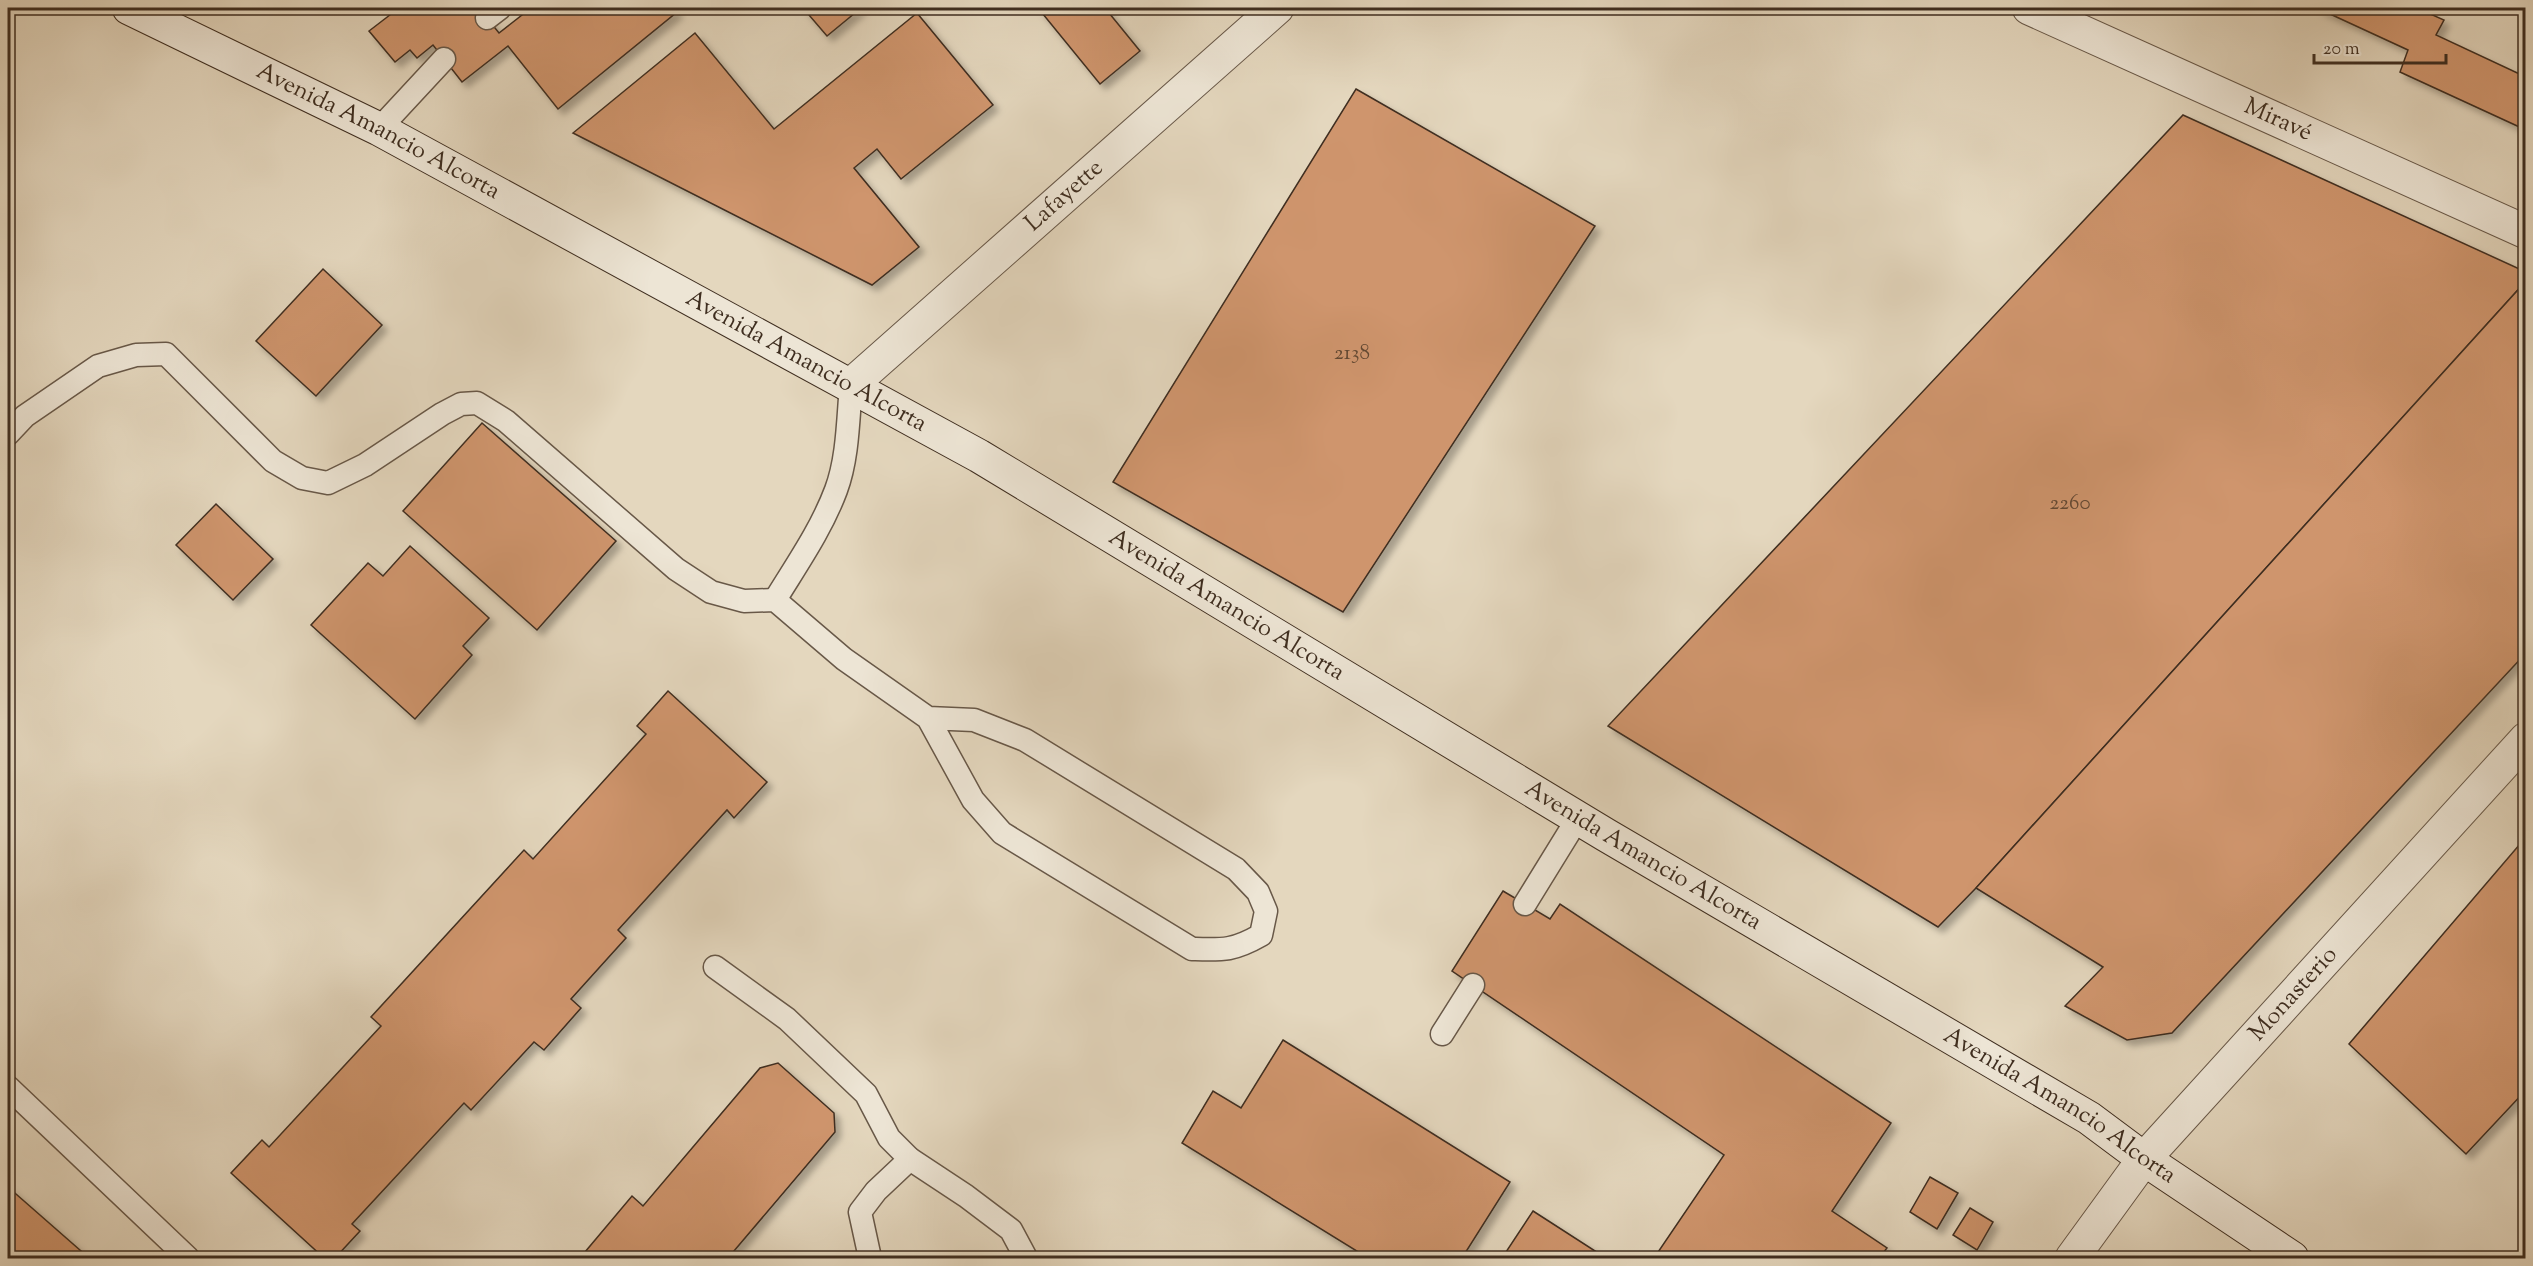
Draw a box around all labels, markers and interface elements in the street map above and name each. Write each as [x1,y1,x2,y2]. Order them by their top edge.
scale bar [2314,27,2446,65]
text: 20 m [2323,37,2360,63]
street label: Avenida Amancio Alcorta [250,55,506,209]
street label: Miravé [2238,90,2317,150]
street label: Lafayette [1018,152,1111,240]
street label: Avenida Amancio Alcorta [679,282,933,441]
house number: 2138 [1334,339,1370,369]
house number: 2260 [2049,489,2091,519]
street label: Avenida Amancio Alcorta [1102,521,1351,690]
street label: Avenida Amancio Alcorta [1518,772,1768,939]
street label: Monasterio [2242,939,2346,1049]
street label: Avenida Amancio Alcorta [1937,1019,2183,1193]

